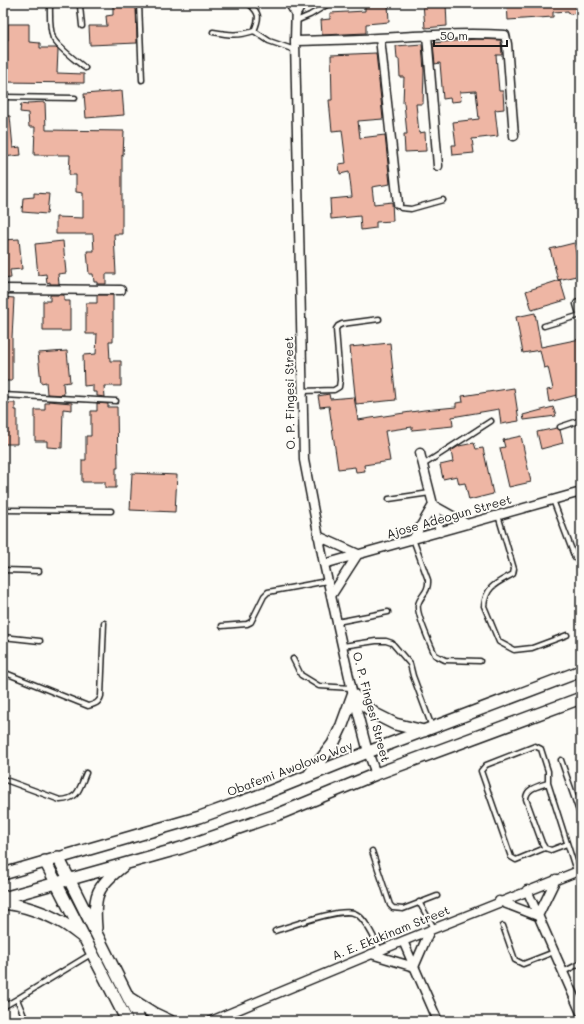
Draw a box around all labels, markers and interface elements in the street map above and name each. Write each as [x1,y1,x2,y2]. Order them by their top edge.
scale bar [434,22,507,48]
text: 50 m [440,27,468,43]
street label: O. P. Fingesi Street [280,336,298,450]
street label: Ajose Adeogun Street [384,491,513,542]
street label: O. P. Fingesi Street [350,650,394,764]
street label: Obafemi Awolowo Way [225,737,355,799]
street label: A. E. Ekukinam Street [329,901,452,963]

